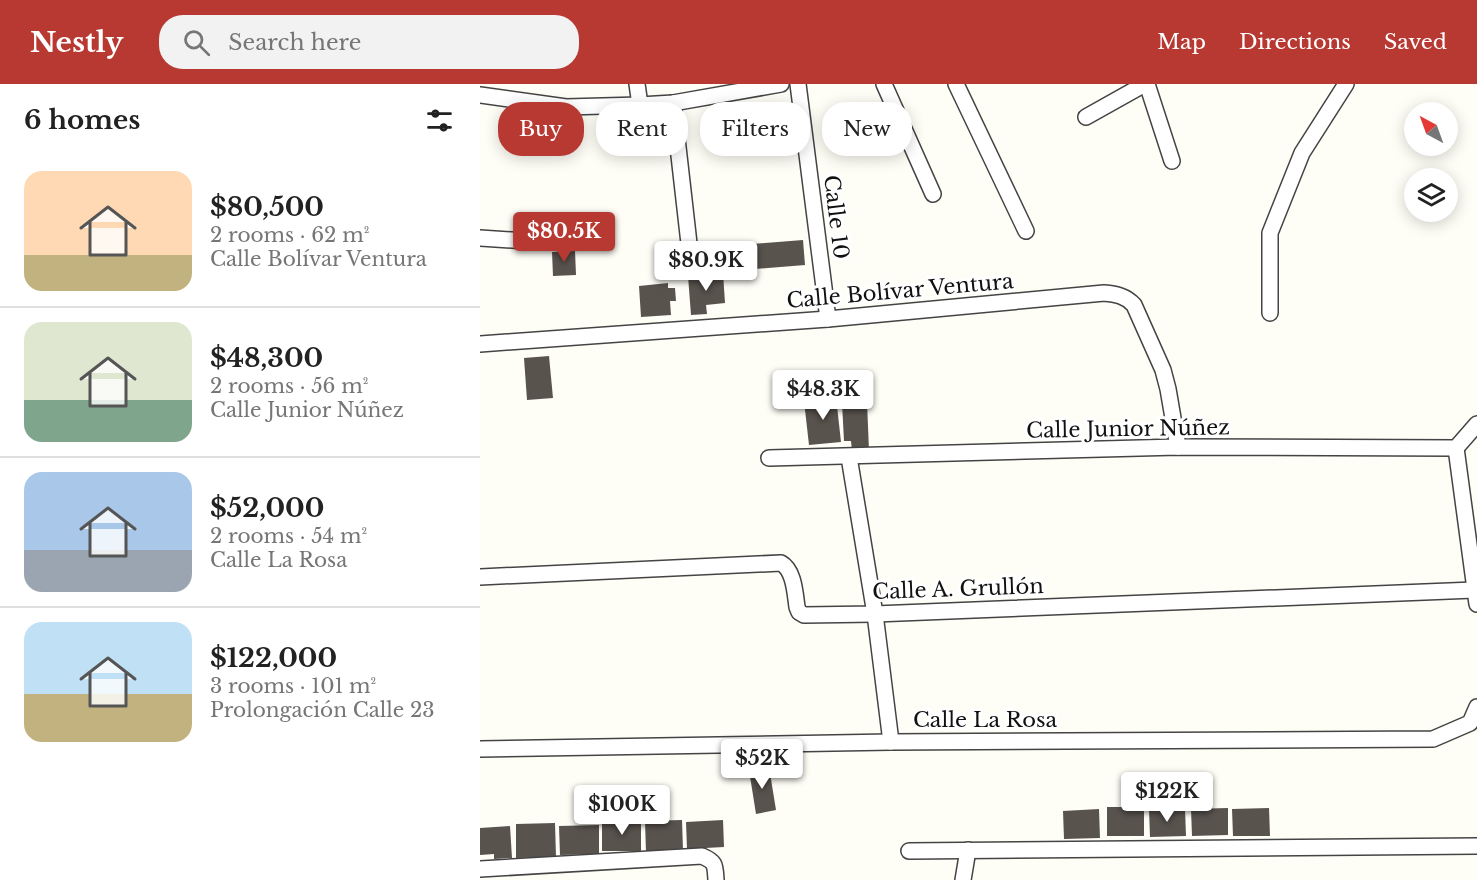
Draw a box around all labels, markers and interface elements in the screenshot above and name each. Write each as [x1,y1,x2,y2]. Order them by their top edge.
search box [159,15,579,69]
text: Nestly [30,25,123,60]
icon: search [180,26,213,59]
text: Search here [228,29,361,56]
text: Map [1157,29,1206,55]
text: Directions [1239,29,1351,55]
text: Saved [1384,29,1447,55]
chip: Buy [498,102,584,156]
chip: Rent [596,102,688,156]
chip: Filters [700,102,810,156]
chip: New [822,102,912,156]
north arrow [1404,102,1458,156]
map controls [1404,102,1458,222]
text: 6 homes [24,104,140,136]
icon: filters [423,104,456,137]
button: layers [1404,168,1458,222]
street label: Calle 10 [818,173,854,261]
text: $80,500 [210,191,324,223]
icon: home [72,195,144,267]
pin: $80.5K [515,212,613,263]
text: $80.5K [527,219,601,243]
text: 2 rooms · 62 m² [210,223,369,247]
pin: $80.9K [657,241,755,292]
text: Calle Bolívar Ventura [210,247,427,271]
text: $80.9K [668,248,744,272]
street label: Calle Bolívar Ventura [785,268,1015,314]
text: $48,300 [210,342,323,374]
icon: home [72,346,144,418]
pin: $48.3K [774,370,872,421]
text: 2 rooms · 56 m² [210,374,368,398]
text: $48.3K [786,377,860,401]
text: Calle Junior Núñez [210,398,404,422]
street label: Calle Junior Núñez [1026,414,1230,444]
text: $52,000 [210,492,324,524]
icon: home [72,496,144,568]
text: 2 rooms · 54 m² [210,524,367,548]
text: Calle La Rosa [210,548,347,572]
street label: Calle A. Grullón [872,573,1044,605]
text: $122,000 [210,642,337,674]
icon: home [72,646,144,718]
text: 3 rooms · 101 m² [210,674,376,698]
text: Prolongación Calle 23 [210,698,435,722]
street label: Calle La Rosa [913,707,1057,733]
pin: $52K [726,739,798,790]
text: $52K [735,746,789,770]
pin: $122K [1125,772,1209,823]
text: $122K [1135,779,1199,803]
pin: $100K [580,785,664,836]
text: $100K [588,792,656,816]

